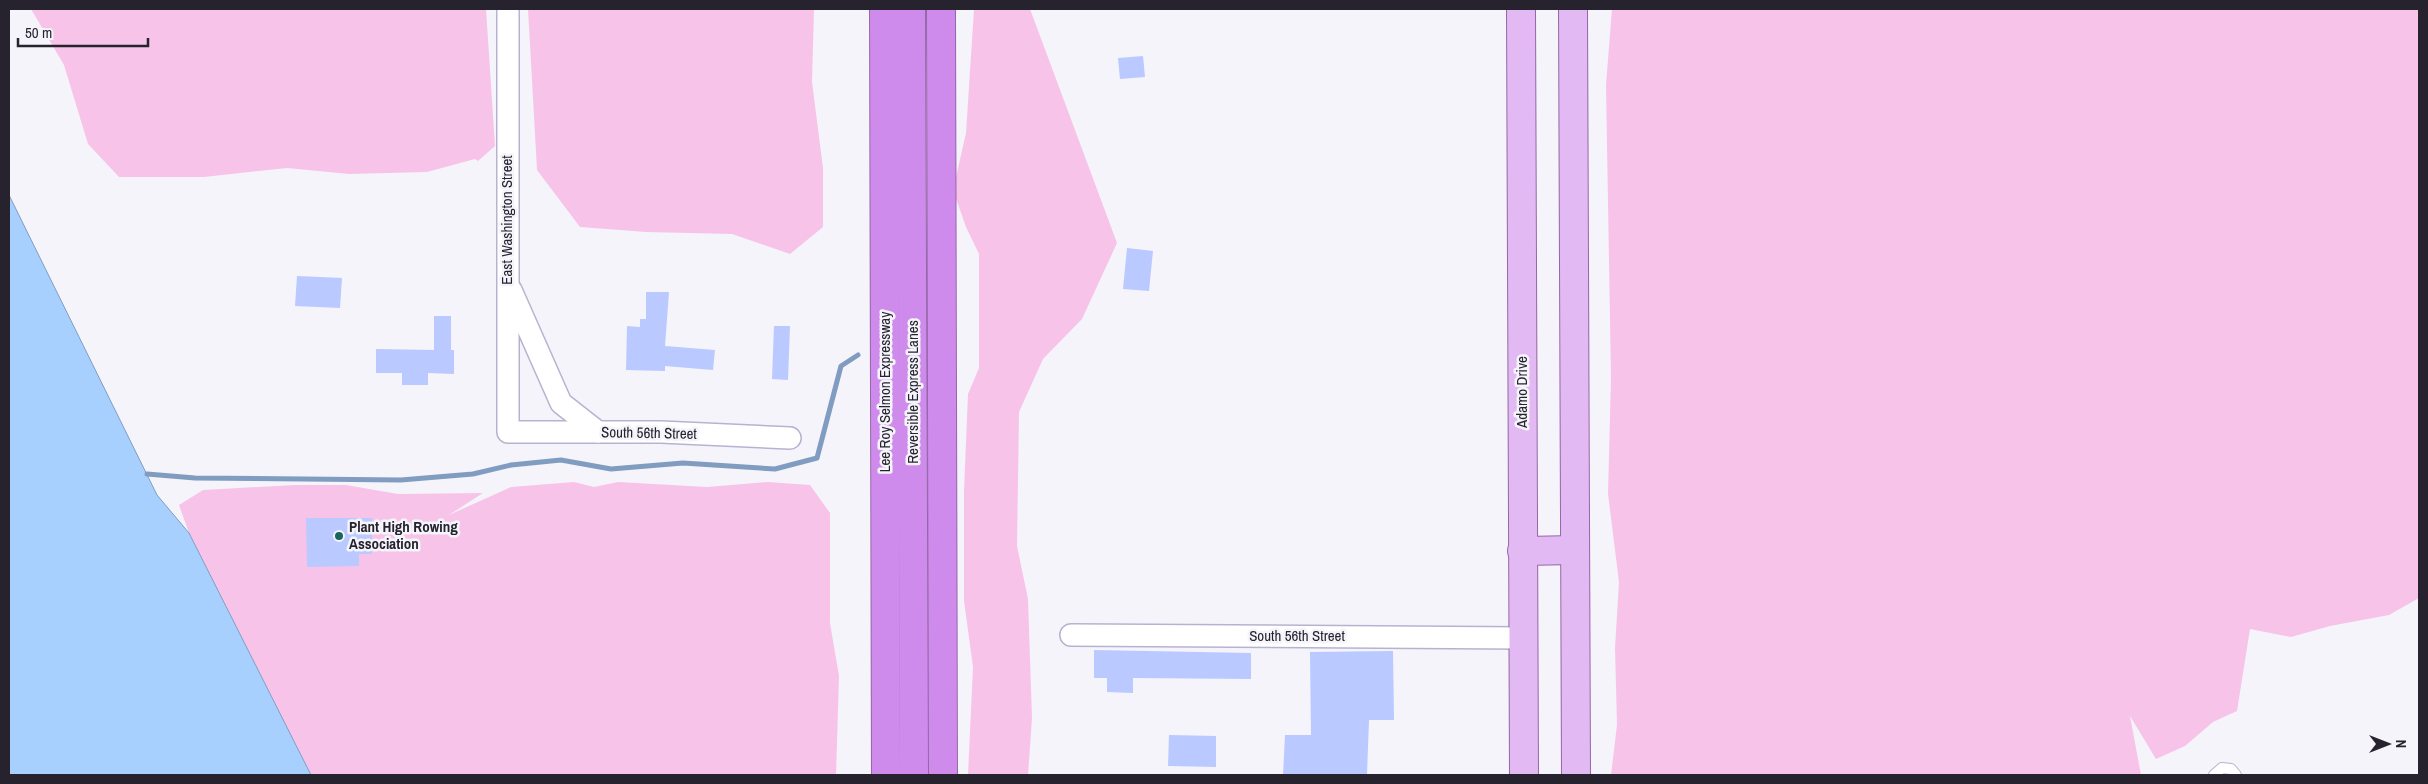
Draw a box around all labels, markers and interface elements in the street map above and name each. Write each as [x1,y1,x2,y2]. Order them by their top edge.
scale bar [18,15,148,47]
text: 50 m [25,22,52,43]
street label: East Washington Street [496,155,517,285]
street label: Lee Roy Selmon Expressway [874,311,895,472]
street label: Reversible Express Lanes [902,320,923,464]
street label: Adamo Drive [1511,356,1532,429]
street label: South 56th Street [601,421,698,444]
place label: Plant High Rowing Association [349,516,458,554]
marker: Plant High Rowing Association [333,530,345,542]
street label: South 56th Street [1249,625,1345,646]
north arrow [2363,719,2413,769]
text: N [2392,740,2410,748]

